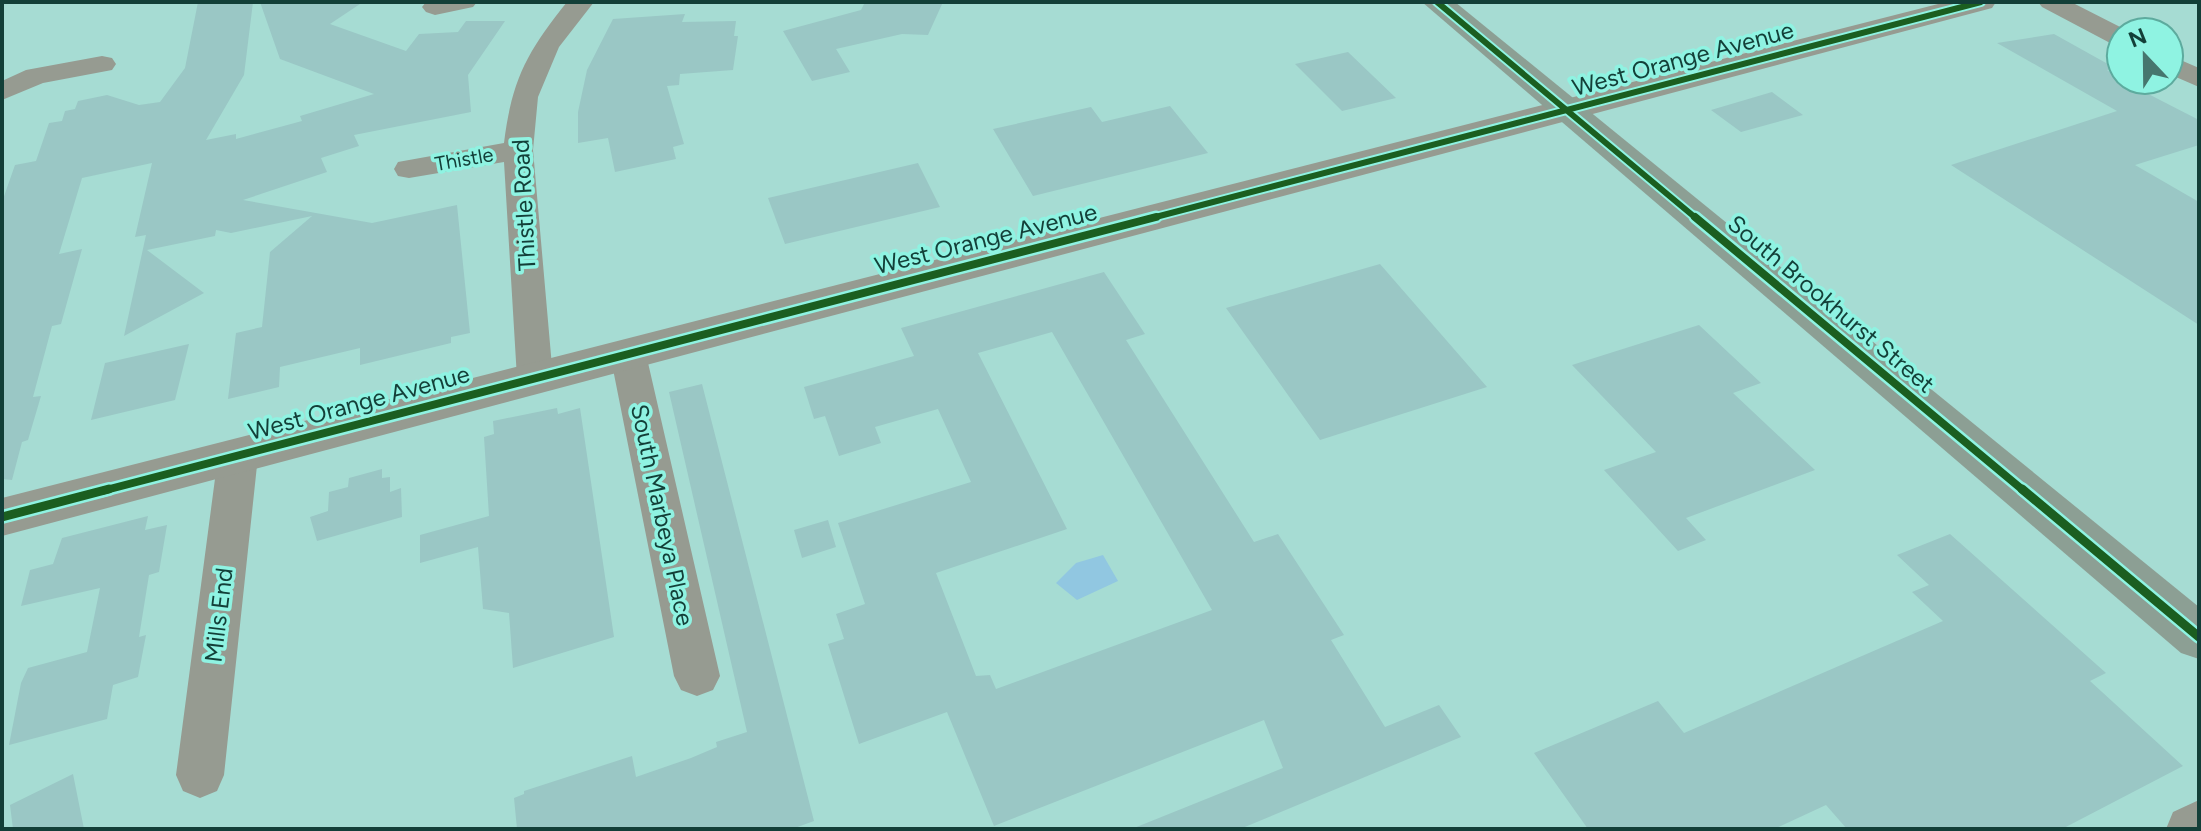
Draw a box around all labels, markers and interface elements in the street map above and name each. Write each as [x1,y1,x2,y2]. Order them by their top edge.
street label: West Orange Avenue [1569,15,1797,102]
north arrow [2105,16,2185,96]
text: N [2125,22,2151,54]
street label: Thistle Road [506,138,541,272]
street label: Thistle [433,142,495,176]
street label: West Orange Avenue [872,197,1100,280]
street label: South Brookhurst Street [1722,209,1941,399]
street label: West Orange Avenue [245,359,473,446]
street label: South Marbeya Place [625,401,700,628]
street label: Mills End [198,566,239,664]

